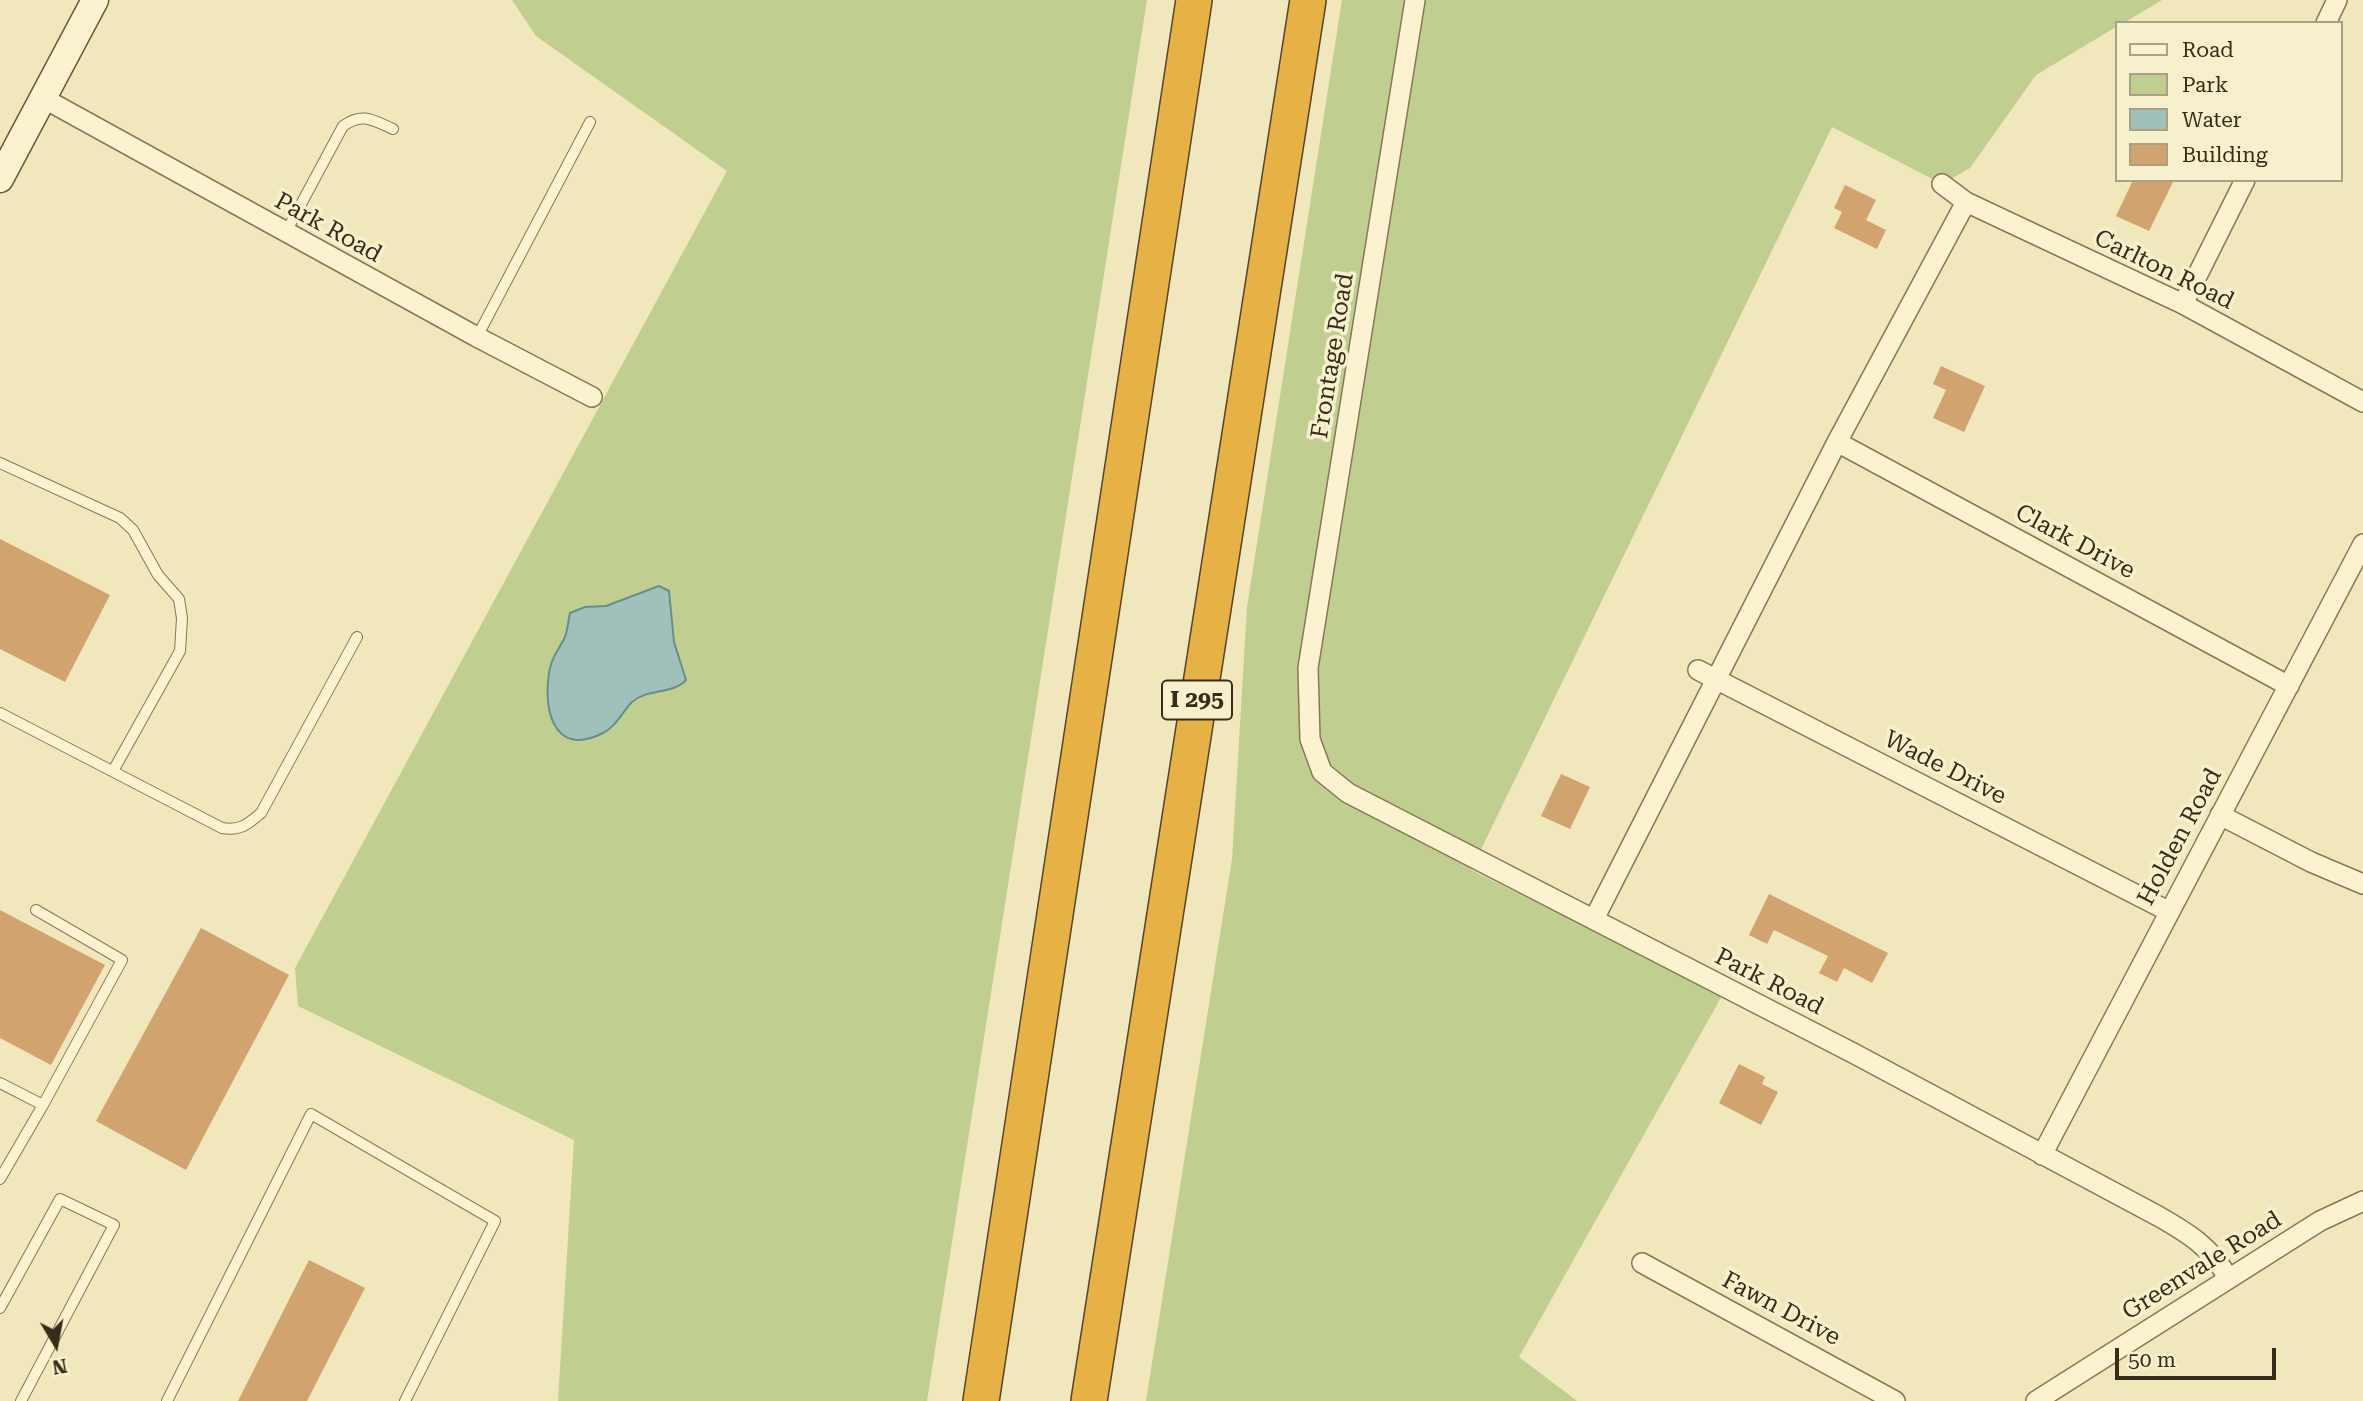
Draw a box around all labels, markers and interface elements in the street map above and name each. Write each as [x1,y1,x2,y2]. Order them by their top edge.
legend [2114,21,2342,182]
text: Road [2182,38,2234,62]
text: Park [2182,73,2228,97]
text: Water [2182,108,2241,132]
text: Building [2182,143,2268,167]
street label: Park Road [269,187,387,269]
street label: Carlton Road [2090,224,2238,316]
street label: Frontage Road [1306,271,1360,441]
street label: Clark Drive [2010,498,2140,586]
road number: I 295 [1162,680,1232,720]
street label: Wade Drive [1879,725,2011,811]
street label: Holden Road [2132,764,2228,910]
street label: Park Road [1710,942,1828,1022]
street label: Greenvale Road [2117,1206,2287,1326]
street label: Fawn Drive [1717,1266,1845,1352]
north arrow [21,1310,91,1380]
scale bar [2118,1334,2279,1378]
text: 50 m [2128,1348,2176,1372]
text: N [51,1354,69,1379]

